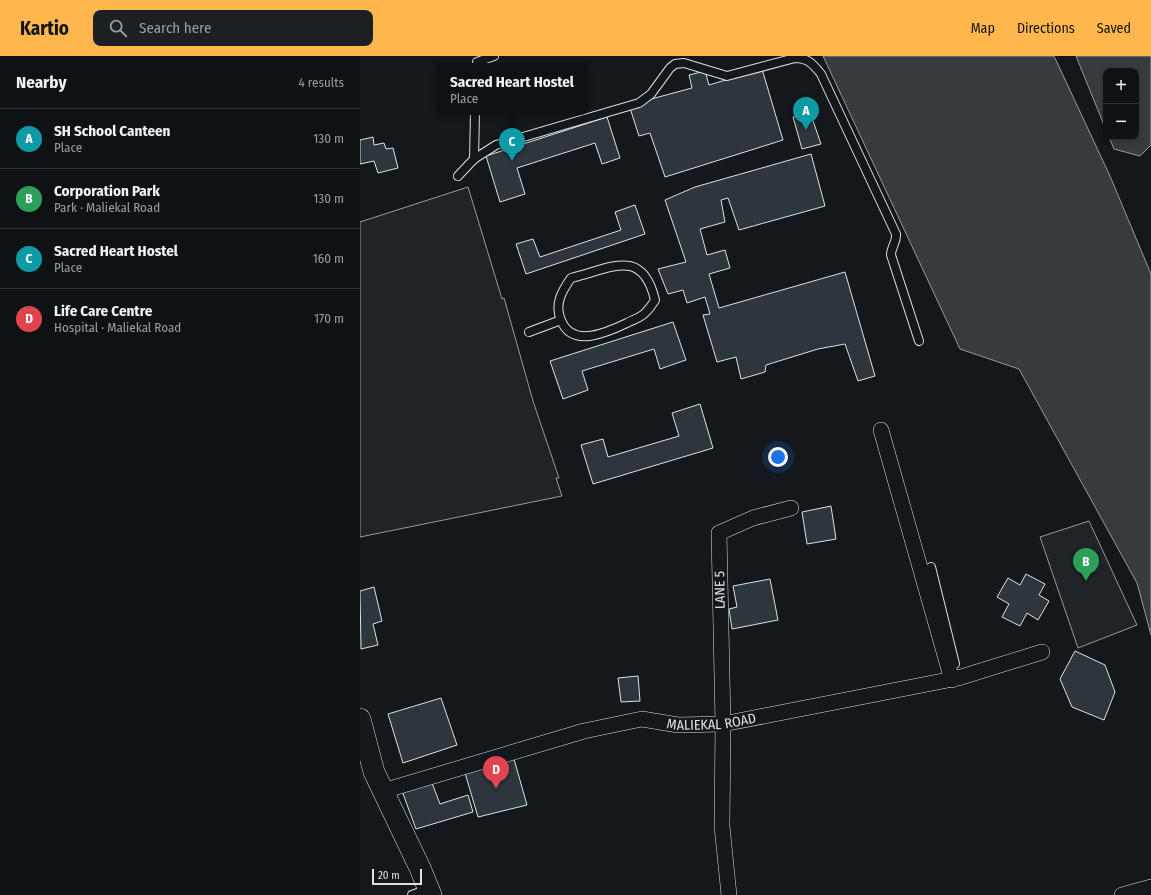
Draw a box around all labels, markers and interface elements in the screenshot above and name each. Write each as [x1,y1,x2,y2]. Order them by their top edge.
search box [93,10,373,46]
text: Kartio [20,17,69,40]
icon: search [107,17,129,39]
text: Search here [139,19,211,37]
text: Map [971,20,995,37]
text: Directions [1017,20,1075,37]
text: Saved [1097,20,1131,37]
popup [436,63,588,115]
map controls [1103,68,1139,140]
button: + [1103,68,1139,104]
text: Nearby [16,72,67,93]
text: Sacred Heart Hostel [450,73,574,91]
text: 4 results [298,75,344,90]
text: Place [450,91,478,106]
pin: A [793,97,819,130]
button: − [1103,104,1139,140]
text: SH School Canteen [54,122,170,140]
pin: C [499,128,525,161]
text: A [25,131,33,146]
text: 130 m [313,131,344,146]
text: Place [54,140,82,155]
text: Corporation Park [54,182,160,200]
text: B [25,191,33,206]
text: 130 m [313,191,344,206]
text: Park · Maliekal Road [54,200,160,215]
text: Sacred Heart Hostel [54,242,178,260]
text: C [26,251,32,266]
text: 160 m [313,251,344,266]
text: Place [54,260,82,275]
text: Life Care Centre [54,302,152,320]
text: D [25,311,33,326]
text: 170 m [314,311,344,326]
text: Hospital · Maliekal Road [54,320,181,335]
your location [768,447,788,467]
pin: B [1073,548,1099,581]
street label: LANE 5 [711,571,729,609]
street label: MALIEKAL ROAD [665,709,757,734]
pin: D [483,756,509,789]
scale bar [372,867,422,886]
text: 20 m [378,869,400,882]

